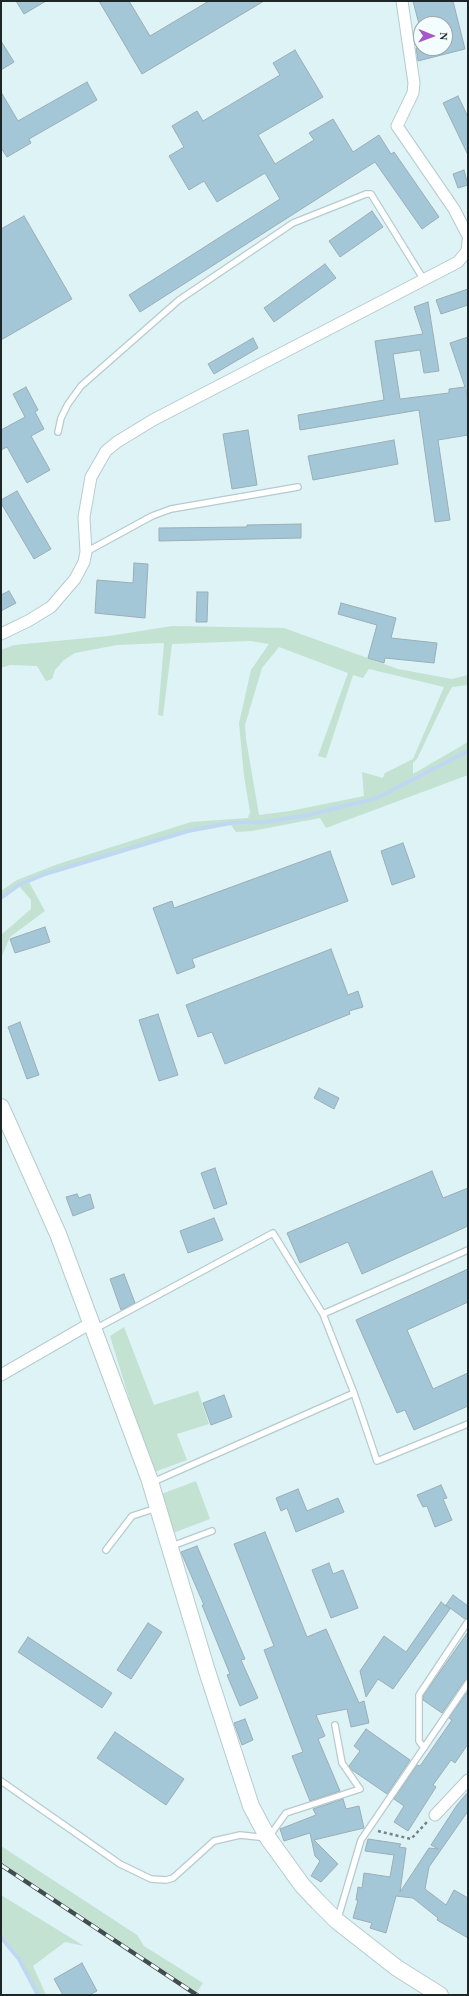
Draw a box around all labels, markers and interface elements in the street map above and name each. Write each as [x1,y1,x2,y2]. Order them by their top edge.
north arrow [413,16,453,56]
text: N [438,32,450,40]

